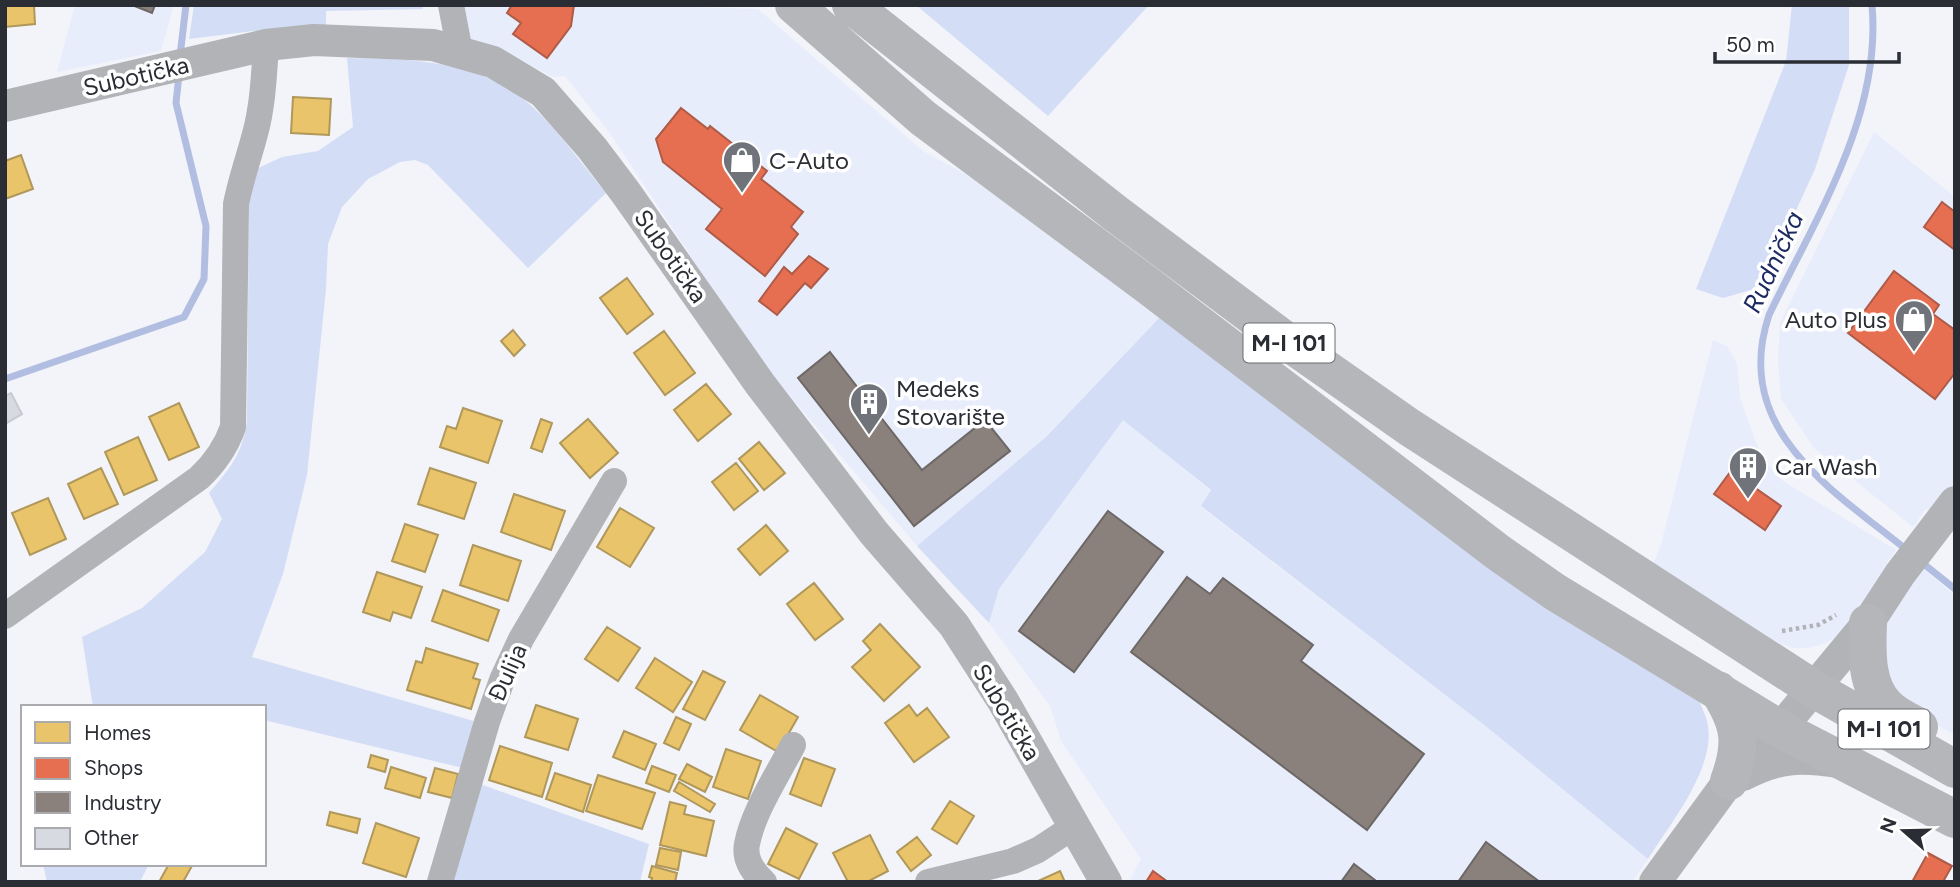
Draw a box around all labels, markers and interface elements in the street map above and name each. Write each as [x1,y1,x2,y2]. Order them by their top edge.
scale bar [1715,21,1899,65]
text: 50 m [1726,32,1775,57]
street label: Subotička [80,50,192,102]
shop icon: C-Auto [721,139,763,194]
place label: C-Auto [769,146,849,175]
street label: Subotička [628,204,714,308]
water label: Rudnička [1736,206,1810,318]
shop icon: Auto Plus [1893,298,1935,353]
place label: Auto Plus [1785,305,1887,334]
road number: M-I 101 [1244,324,1334,362]
place label: Medeks Stovarište [896,374,1005,431]
building icon: Medeks Stovarište [848,381,890,436]
building icon: Car Wash [1727,445,1769,500]
place label: Car Wash [1775,452,1877,481]
street label: Đulija [481,639,533,707]
street label: Subotička [967,659,1047,765]
legend [21,705,266,866]
road number: M-I 101 [1839,709,1930,748]
text: Homes [84,720,151,745]
text: Shops [84,755,143,780]
text: Industry [84,790,161,815]
north arrow [1869,796,1939,866]
text: N [1875,815,1902,836]
text: Other [84,825,139,850]

